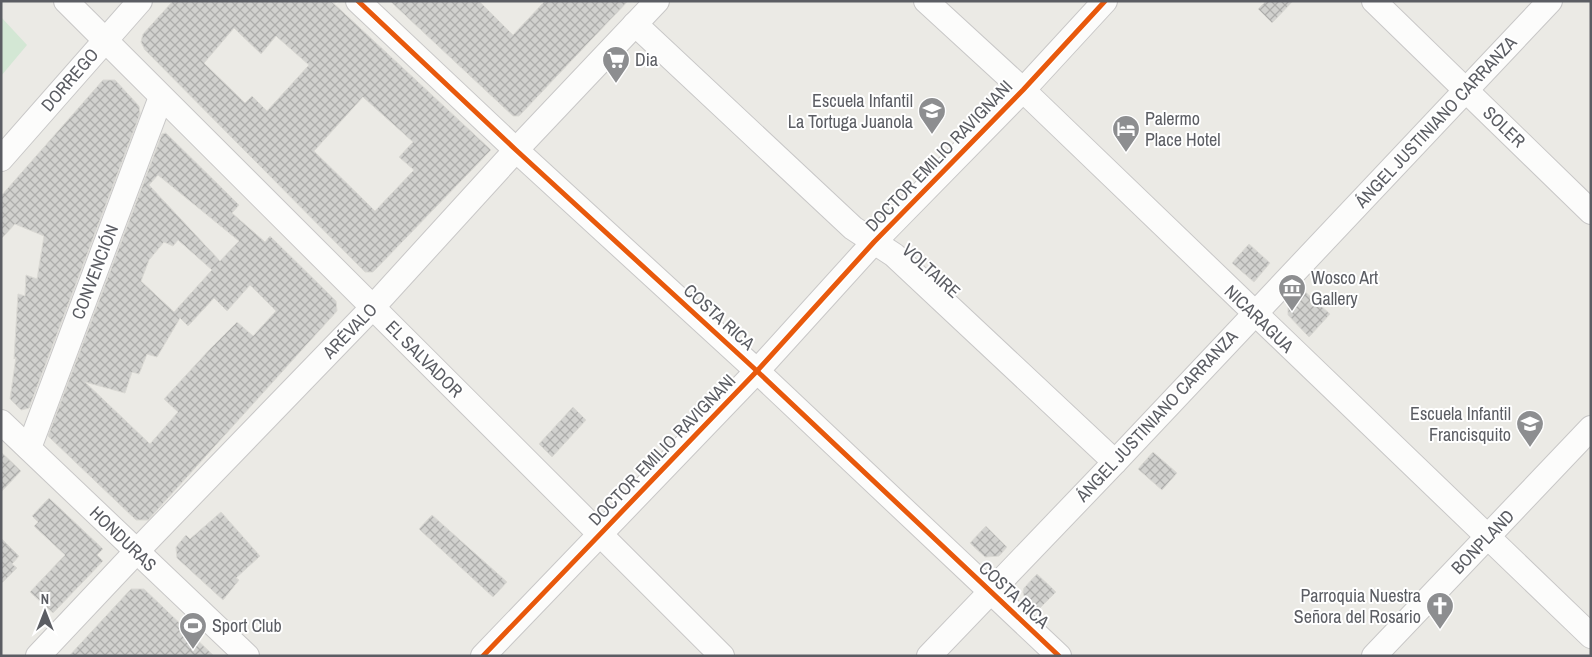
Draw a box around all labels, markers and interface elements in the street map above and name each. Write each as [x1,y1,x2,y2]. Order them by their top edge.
street label: ÁNGEL JUSTINIANO CARRANZA [1349,30,1522,214]
street label: DORREGO [35,43,104,117]
supermarket icon: Dia [601,45,631,84]
place label: Dia [635,47,658,72]
street label: DOCTOR EMILIO RAVIGNANI [859,74,1018,237]
place label: Escuela Infantil La Tortuga Juanola [788,88,913,134]
school or university icon: Escuela Infantil La Tortuga Juanola [917,96,947,135]
street label: SOLER [1478,100,1531,153]
place label: Palermo Place Hotel [1145,106,1220,152]
hotel icon: Palermo Place Hotel [1111,114,1141,153]
street label: CONVENCIÓN [65,221,124,323]
street label: VOLTAIRE [897,238,966,304]
place label: Wosco Art Gallery [1311,265,1378,311]
museum icon: Wosco Art Gallery [1277,273,1307,312]
street label: COSTA RICA [678,278,761,356]
street label: NICARAGUA [1219,279,1300,358]
street label: ARÉVALO [316,297,382,365]
street label: EL SALVADOR [380,315,469,403]
street label: ÁNGEL JUSTINIANO CARRANZA [1070,324,1243,508]
street label: DOCTOR EMILIO RAVIGNANI [582,368,741,531]
place label: Escuela Infantil Francisquito [1410,401,1511,447]
school or university icon: Escuela Infantil Francisquito [1515,409,1545,448]
street label: HONDURAS [84,500,163,577]
street label: BONPLAND [1445,504,1520,580]
street label: COSTA RICA [974,555,1055,634]
place label: Parroquia Nuestra Señora del Rosario [1294,583,1421,629]
north arrow [20,587,70,637]
text: N [41,590,49,608]
church icon: Parroquia Nuestra Señora del Rosario [1425,591,1455,630]
sports icon: Sport Club [178,611,208,650]
place label: Sport Club [212,613,282,638]

